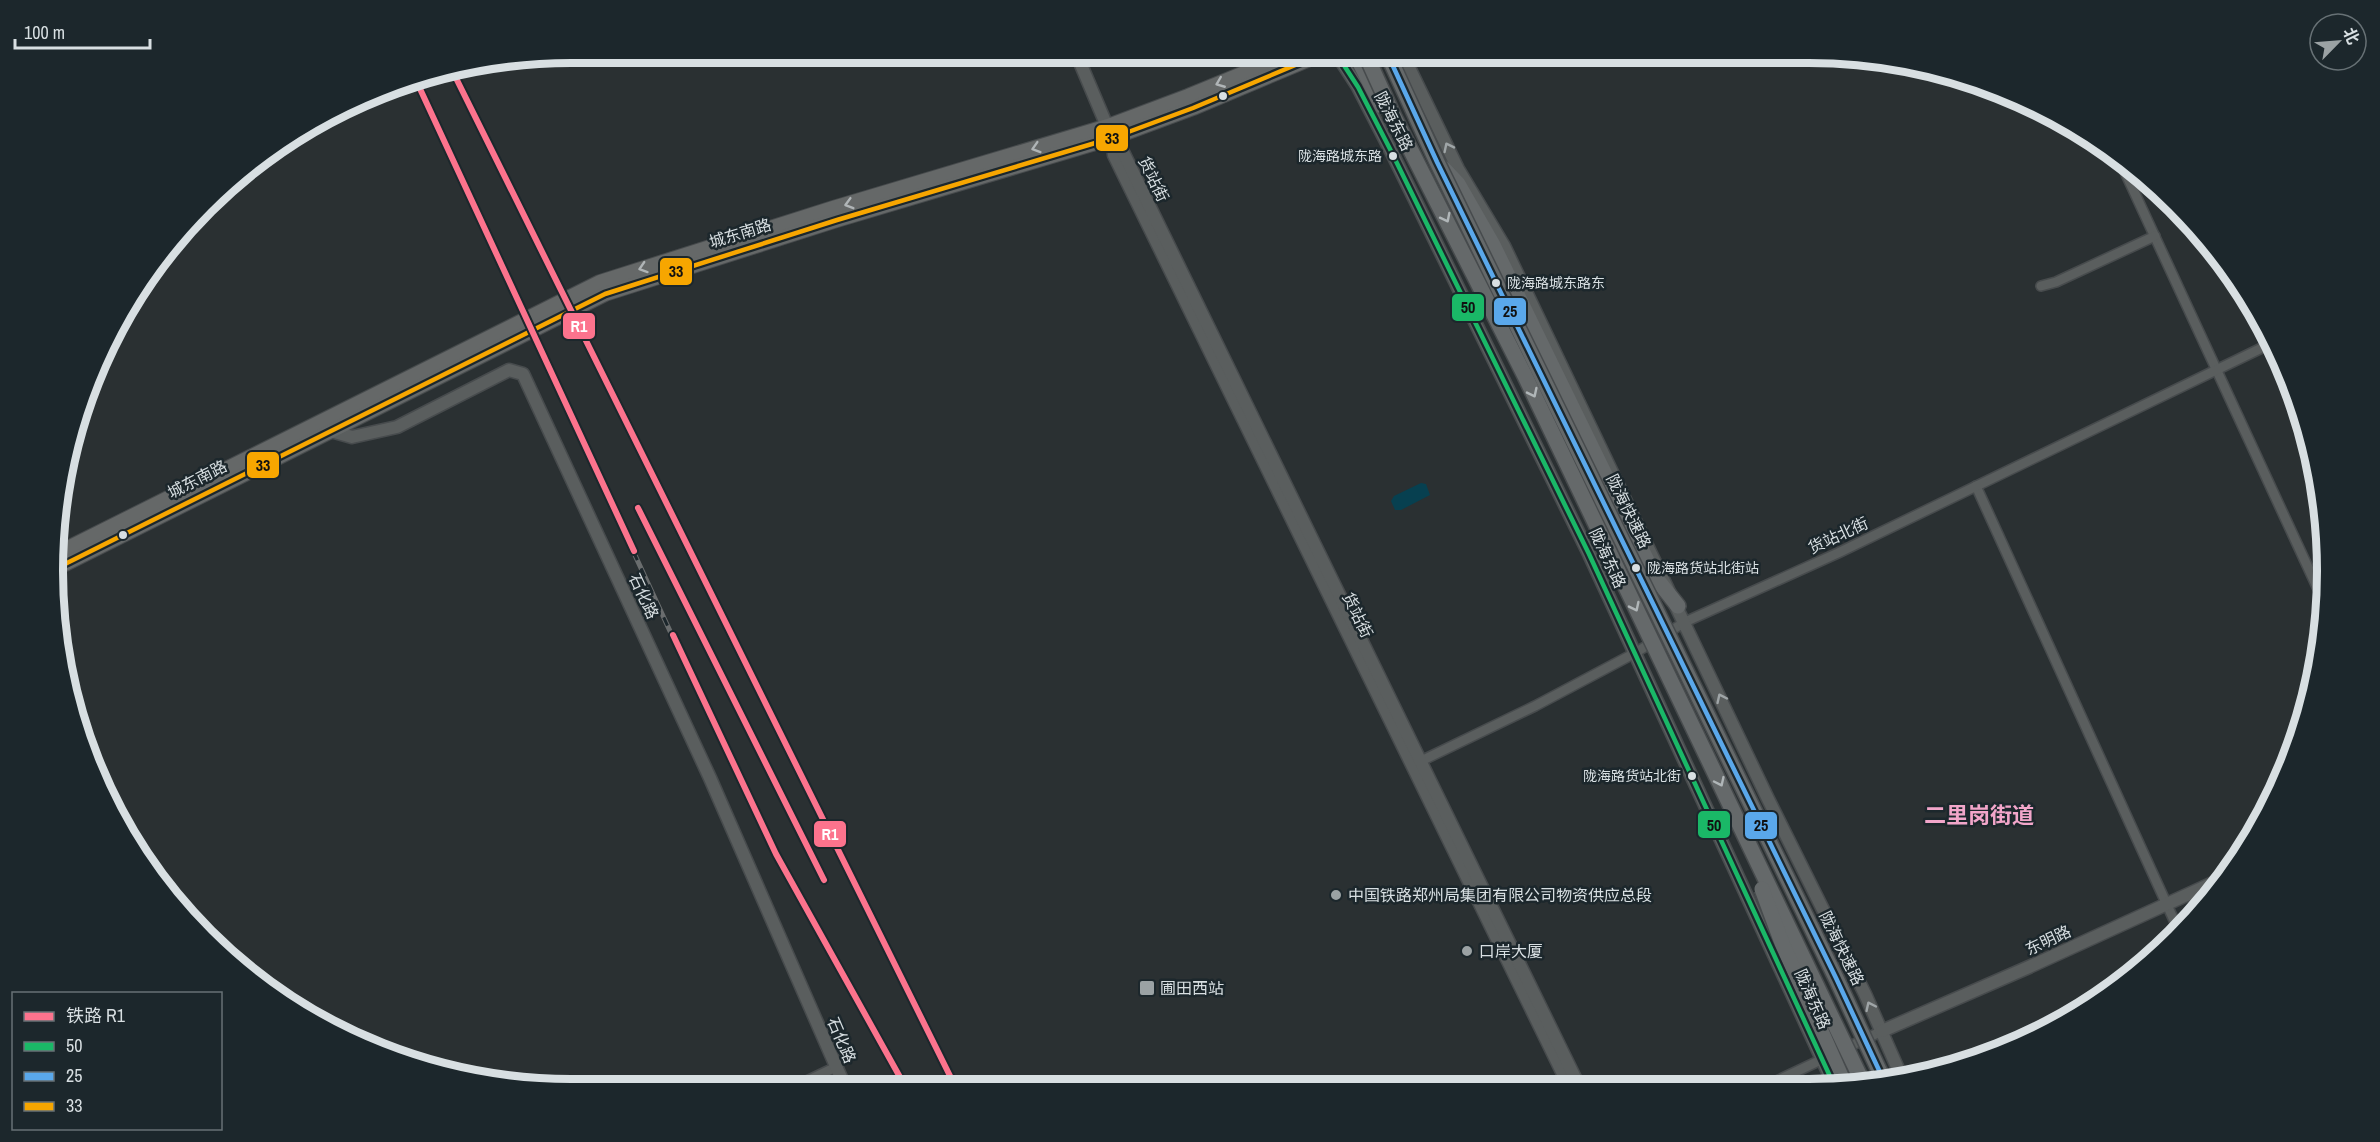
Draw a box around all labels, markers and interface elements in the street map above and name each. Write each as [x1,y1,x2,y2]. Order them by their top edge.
scale bar [15,12,150,50]
north arrow [2308,12,2368,72]
text: 100 m [24,20,65,45]
text: 北 [2338,24,2365,48]
one-way arrow [1215,76,1226,88]
street label: 陇海东路 [1370,87,1418,155]
unlabelled marker [1217,90,1229,102]
line badge: 33 [1095,124,1129,152]
text: 33 [1105,127,1119,149]
one-way arrow [1031,141,1042,153]
one-way arrow [1443,143,1455,154]
place label: 陇海路城东路 [1298,147,1382,165]
marker: 陇海路城东路 [1387,150,1399,162]
street label: 货站街 [1134,153,1174,205]
one-way arrow [844,197,855,209]
one-way arrow [1439,212,1450,223]
street label: 城东南路 [706,213,774,253]
line badge: 33 [659,257,693,286]
text: 33 [669,260,683,282]
one-way arrow [638,261,649,273]
place label: 陇海路城东路东 [1507,274,1605,292]
marker: 陇海路城东路东 [1490,277,1502,289]
line badge: 50 [1451,293,1485,322]
text: 50 [1461,296,1475,318]
line badge: 25 [1493,297,1527,326]
text: 25 [1503,300,1517,322]
line badge: R1 [562,312,596,340]
text: R1 [571,315,588,337]
one-way arrow [1525,387,1537,398]
line badge: 33 [246,451,280,479]
text: 33 [256,454,270,476]
street label: 城东南路 [163,455,231,503]
street label: 陇海快速路 [1602,470,1656,552]
street label: 货站北街 [1804,512,1872,558]
street label: 陇海东路 [1585,524,1631,592]
unlabelled marker [117,529,129,541]
place label: 陇海路货站北街站 [1647,559,1759,577]
marker: 陇海路货站北街站 [1630,562,1642,574]
street label: 石化路 [624,570,664,622]
street label: 货站街 [1338,589,1378,641]
one-way arrow [1628,600,1640,611]
one-way arrow [1716,694,1728,705]
place label: 陇海路货站北街 [1583,767,1681,785]
marker: 陇海路货站北街 [1686,770,1698,782]
one-way arrow [1712,776,1724,787]
district label: 二里岗街道 [1924,800,2034,830]
line badge: 50 [1697,810,1731,839]
line badge: 25 [1744,811,1778,840]
text: 50 [1707,814,1721,836]
text: 25 [1754,814,1768,836]
line badge: R1 [813,820,847,848]
text: R1 [822,823,839,845]
place label: 中国铁路郑州局集团有限公司物资供应总段 [1348,884,1652,906]
marker: 中国铁路郑州局集团有限公司物资供应总段 [1329,888,1343,902]
street label: 陇海快速路 [1815,907,1869,989]
street label: 东明路 [2022,920,2074,960]
place label: 口岸大厦 [1479,940,1543,962]
marker: 口岸大厦 [1460,944,1474,958]
street label: 陇海东路 [1790,965,1836,1033]
place label: 圃田西站 [1160,977,1224,999]
marker: 圃田西站 [1138,979,1156,997]
legend [12,992,222,1130]
one-way arrow [1866,1001,1878,1012]
text: 铁路 R1 [66,1003,126,1028]
street label: 石化路 [822,1014,862,1066]
text: 50 [66,1033,82,1058]
text: 25 [66,1063,82,1088]
text: 33 [66,1093,82,1118]

